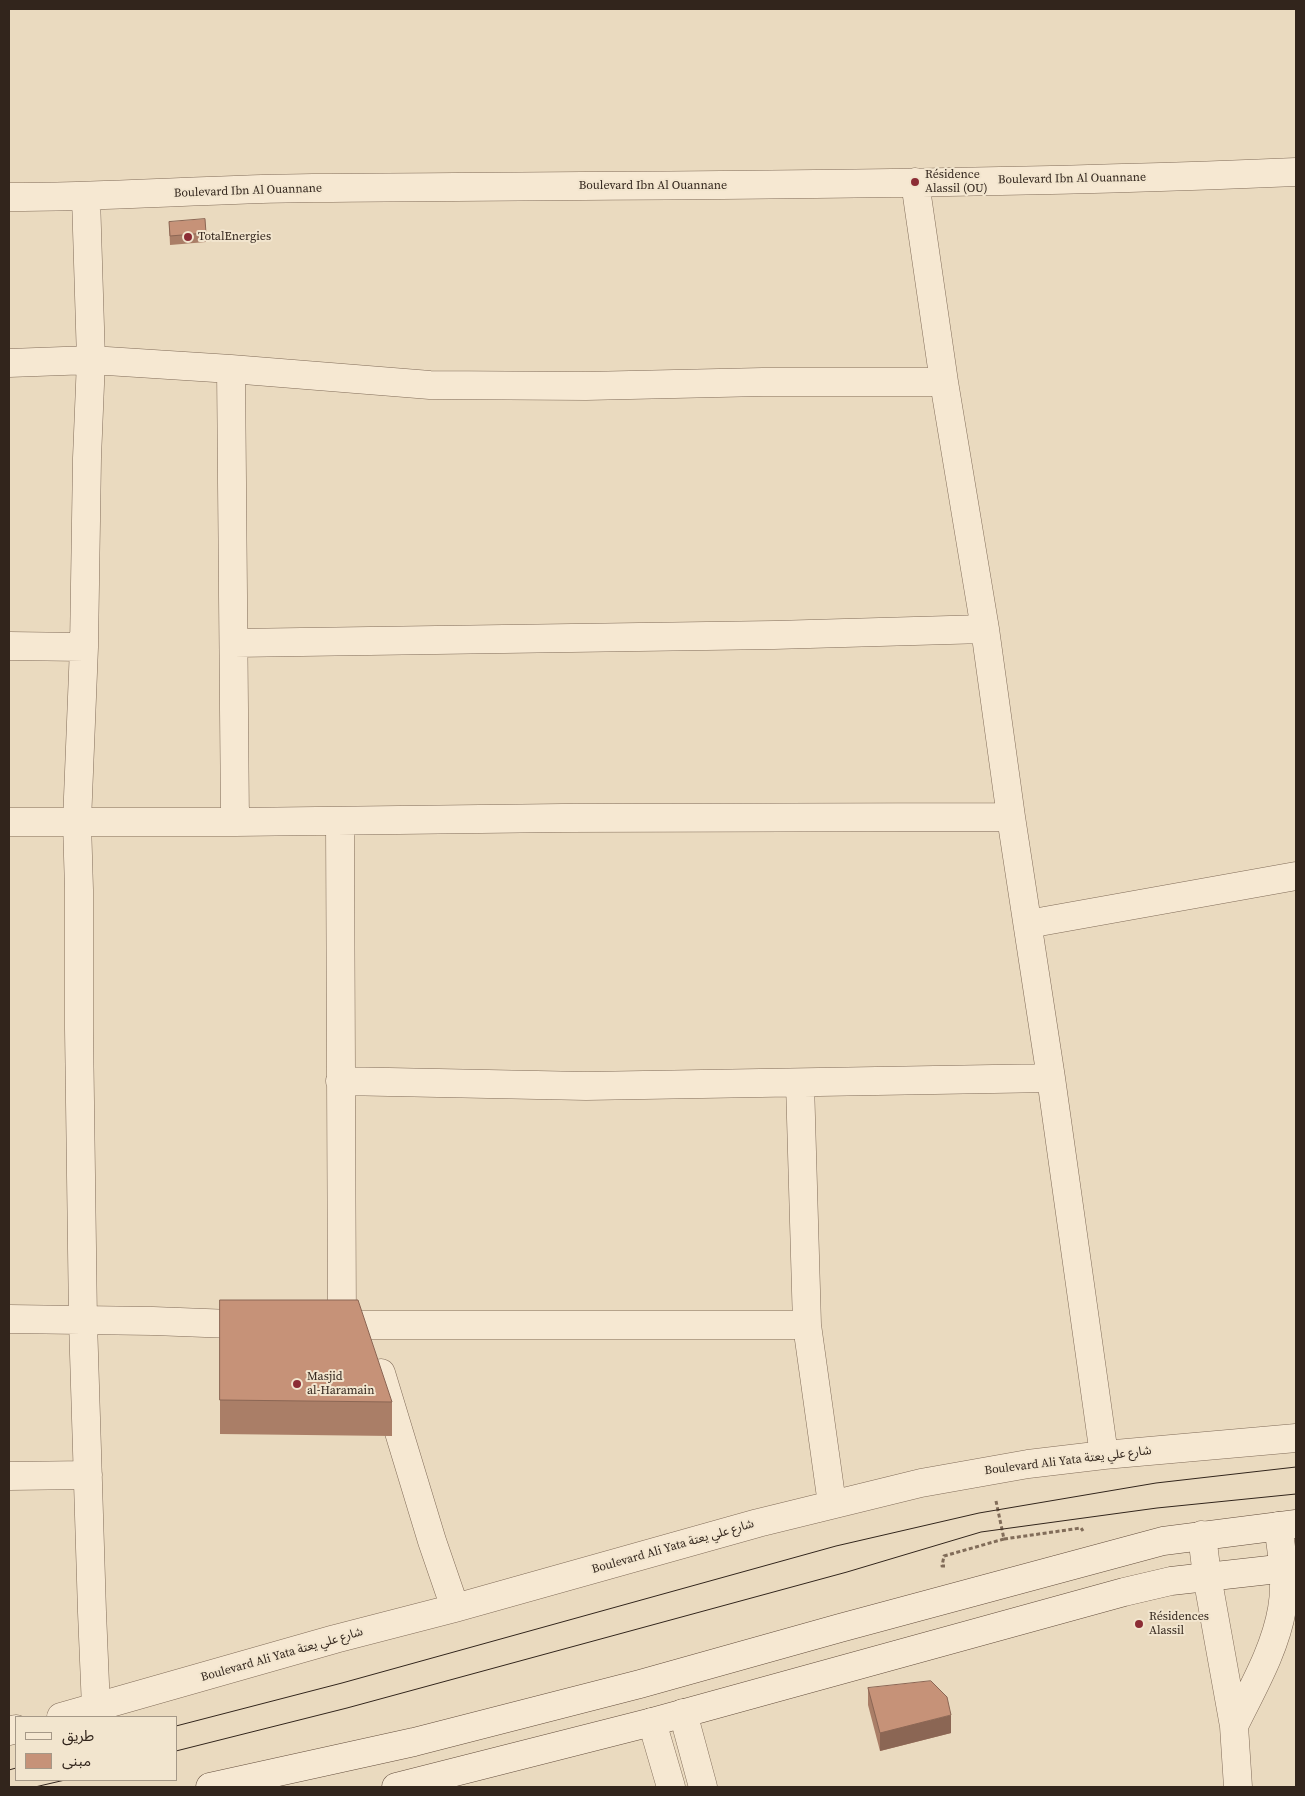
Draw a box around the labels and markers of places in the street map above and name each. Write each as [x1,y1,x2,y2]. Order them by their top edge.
place label: Résidence Alassil (OU) [925,168,988,196]
marker: Résidence Alassil (OU) [909,176,921,188]
place label: TotalEnergies [198,230,271,244]
marker: TotalEnergies [182,231,194,243]
place label: Masjid al-Haramain [307,1370,374,1398]
marker: Masjid al-Haramain [291,1378,303,1390]
place label: Résidences Alassil [1149,1610,1209,1638]
marker: Résidences Alassil [1133,1618,1145,1630]

